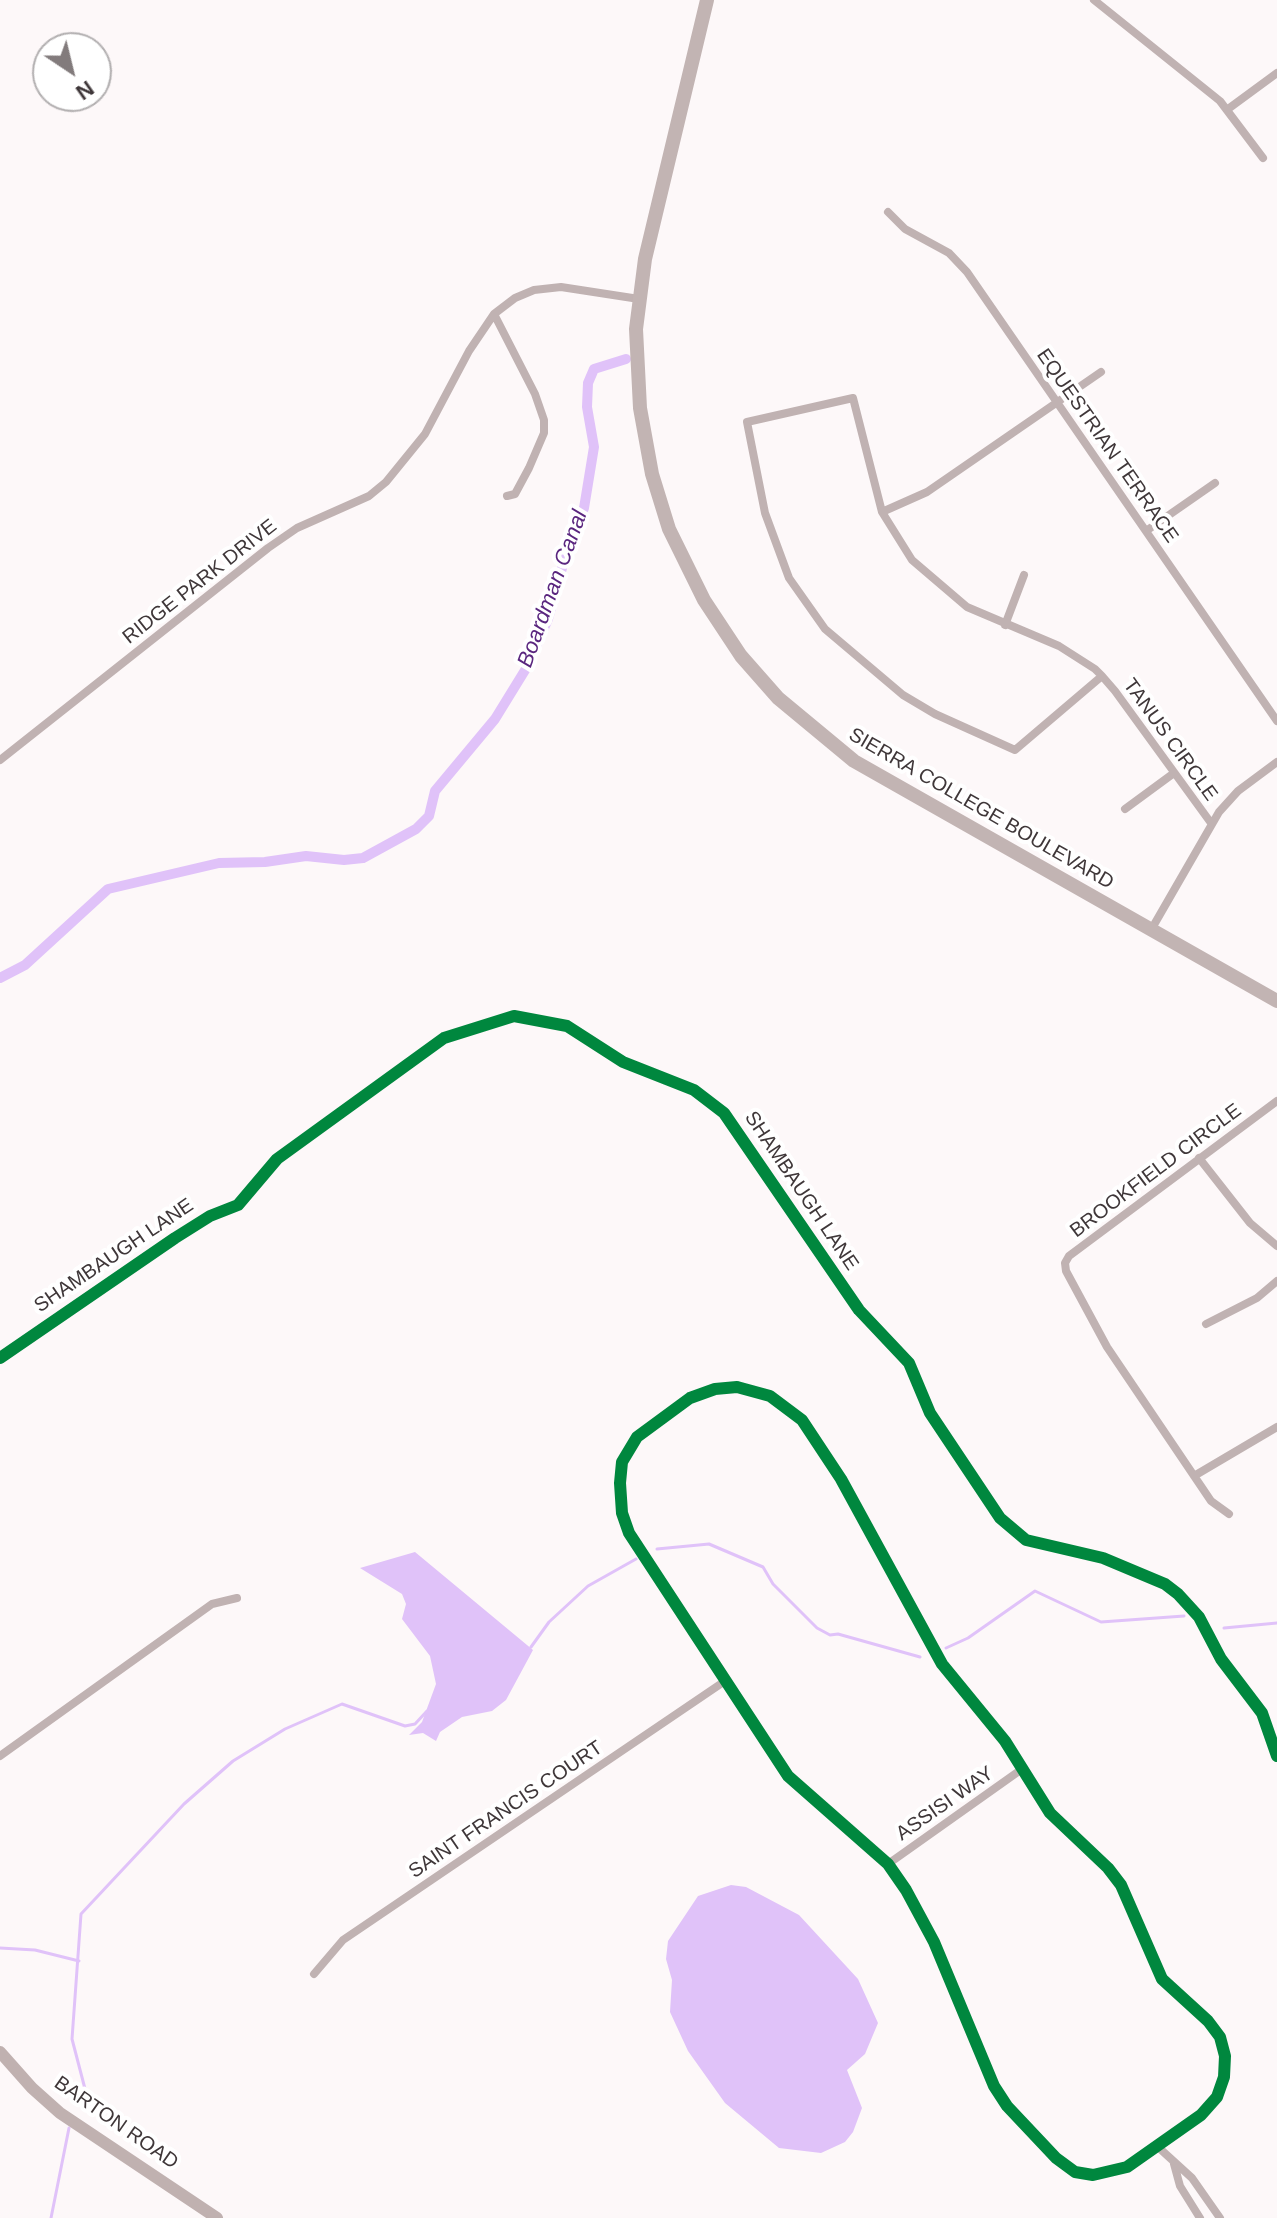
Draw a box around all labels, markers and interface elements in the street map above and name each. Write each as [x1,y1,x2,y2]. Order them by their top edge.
north arrow [32,32,112,112]
text: N [71,76,99,105]
street label: EQUESTRIAN TERRACE [1031,344,1183,548]
water label: Boardman Canal [512,507,594,671]
street label: RIDGE PARK DRIVE [118,515,282,649]
street label: TANUS CIRCLE [1118,674,1222,806]
street label: SIERRA COLLEGE BOULEVARD [844,723,1118,895]
street label: BROOKFIELD CIRCLE [1066,1099,1246,1243]
street label: SHAMBAUGH LANE [739,1107,863,1275]
street label: SHAMBAUGH LANE [30,1194,198,1318]
street label: SAINT FRANCIS COURT [405,1736,607,1884]
street label: ASSISI WAY [892,1762,998,1846]
street label: BARTON ROAD [49,2071,183,2175]

